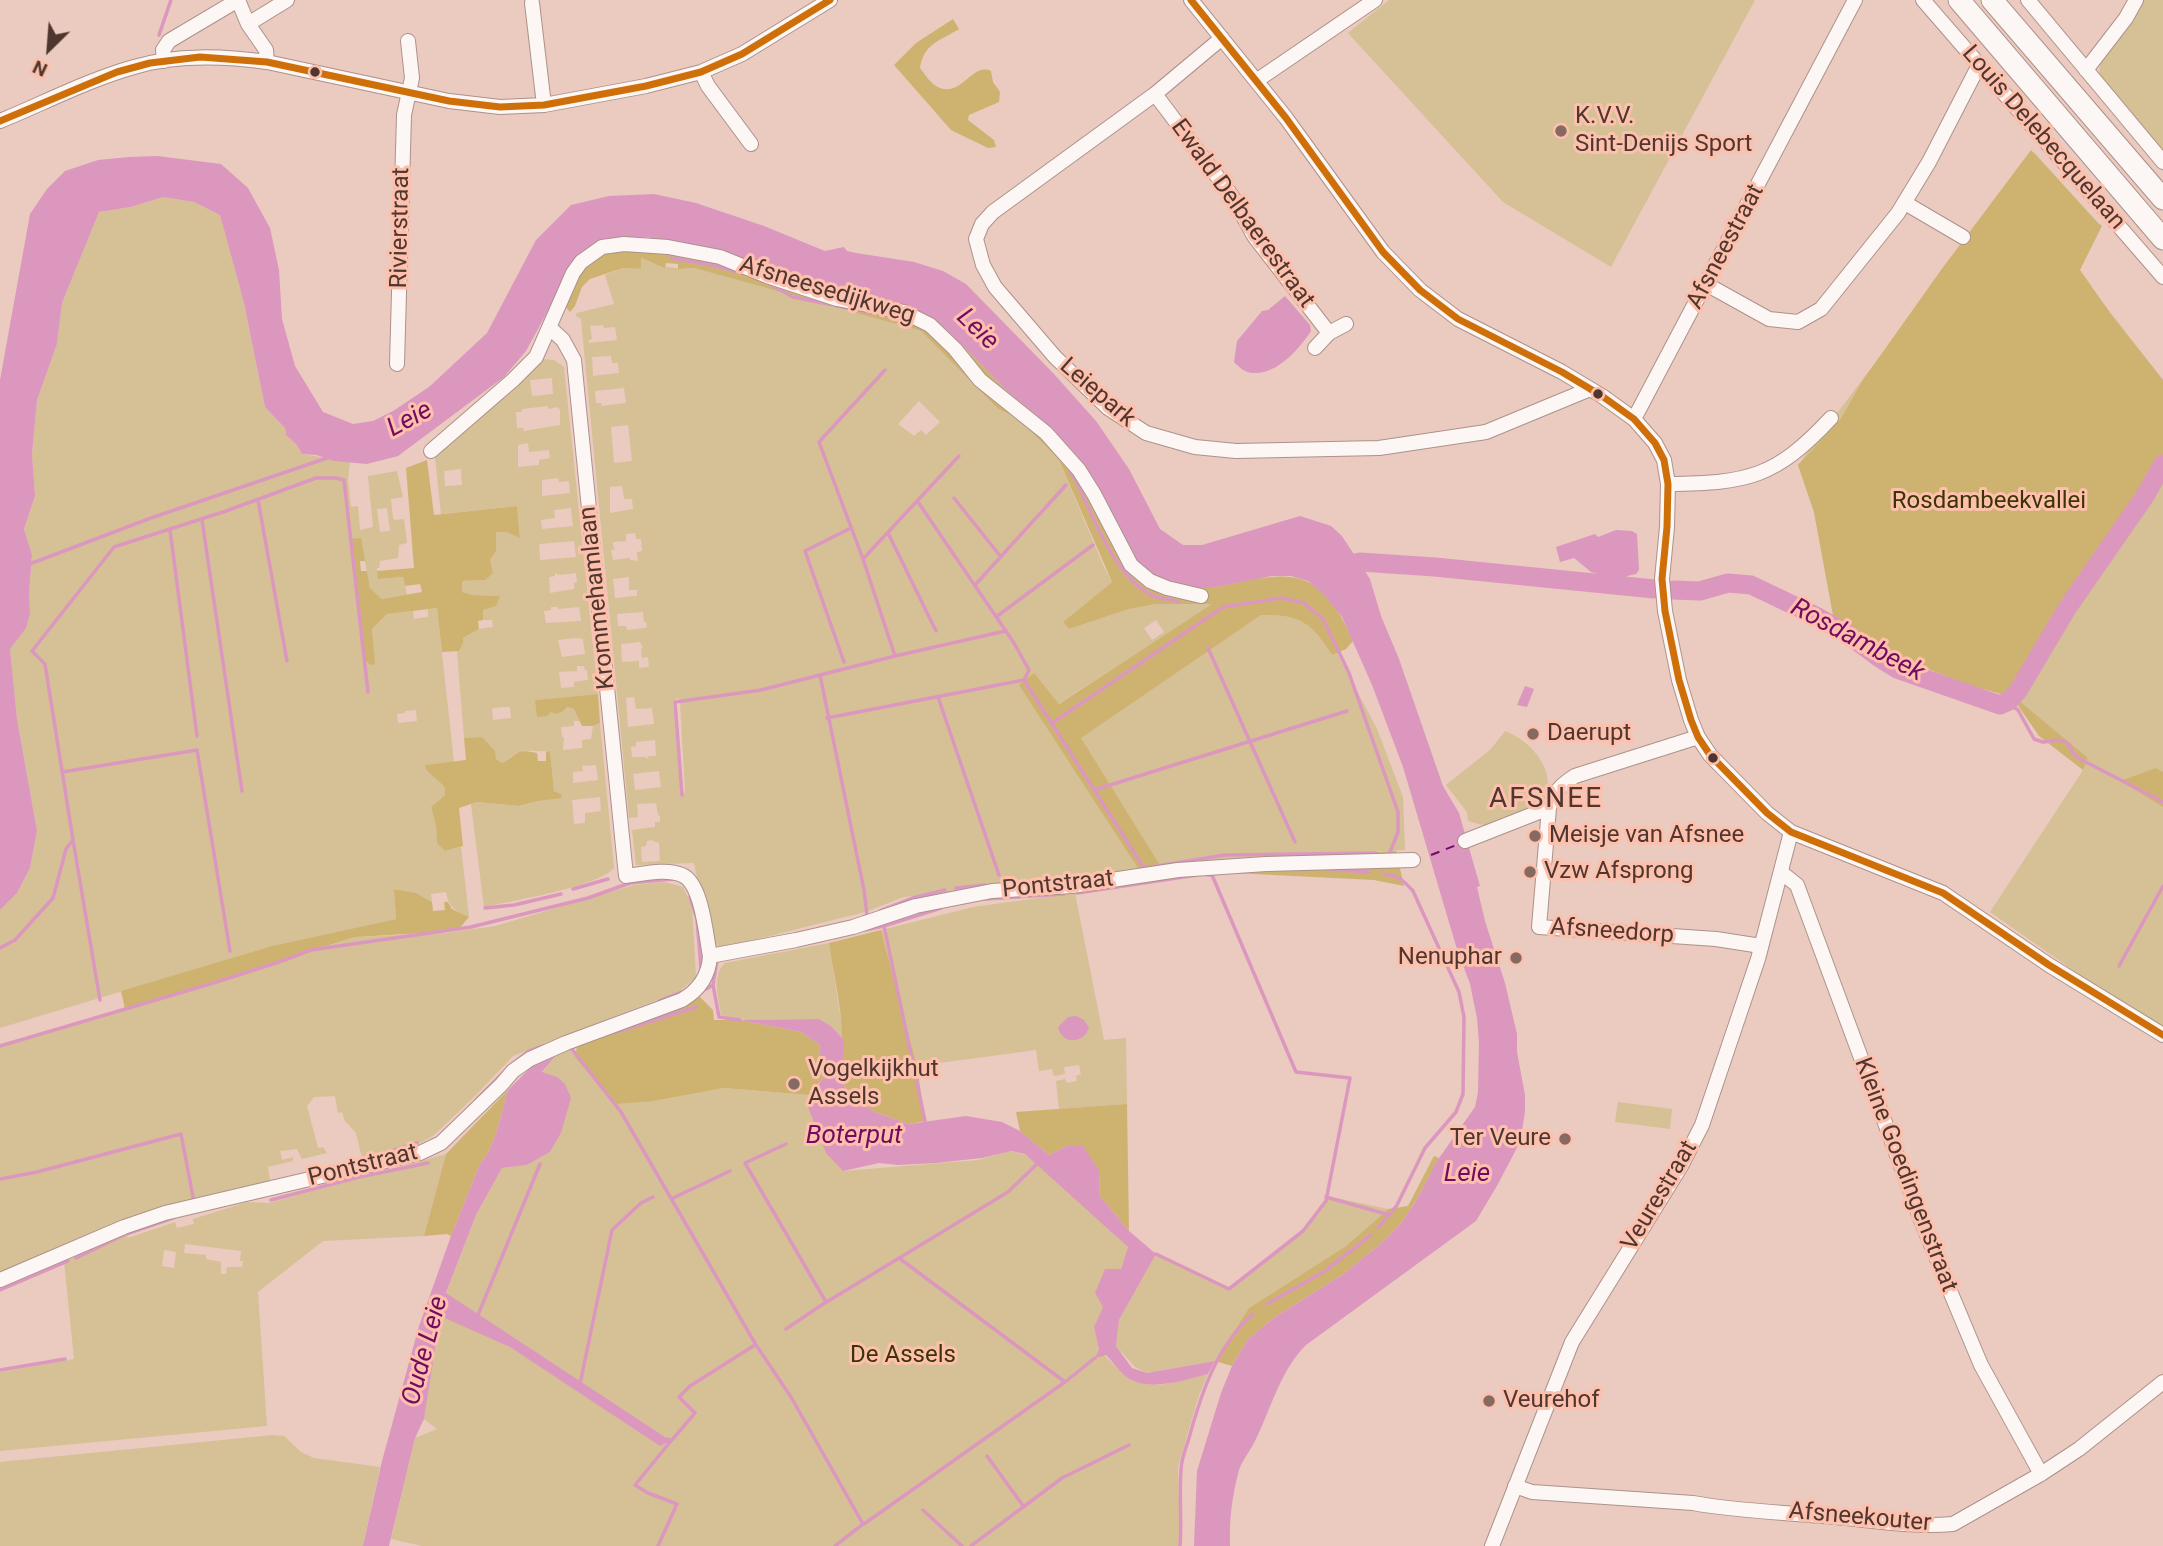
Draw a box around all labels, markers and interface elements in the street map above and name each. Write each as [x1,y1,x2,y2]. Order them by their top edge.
north arrow [14,14,84,84]
street label: Louis Delebecquelaan [1955,40,2131,236]
text: N [29,55,51,82]
unlabelled marker [308,65,322,79]
place label: K.V.V. Sint-Denijs Sport [1575,103,1752,159]
street label: Ewald Delbaerestraat [1164,114,1320,314]
marker: K.V.V. Sint-Denijs Sport [1553,123,1569,139]
street label: Rivierstraat [386,167,416,289]
street label: Afsneestraat [1681,180,1771,314]
street label: Afsneesedijkweg [736,251,918,331]
water label: Leie [949,303,1005,357]
street label: Leiepark [1053,352,1141,434]
unlabelled marker [1591,387,1605,401]
water label: Leie [382,395,438,445]
park label: Rosdambeekvallei [1892,488,2086,516]
street label: Krommehamlaan [574,505,622,691]
water label: Rosdambeek [1785,593,1929,689]
place label: Daerupt [1547,720,1631,748]
marker: Daerupt [1525,726,1541,742]
unlabelled marker [1706,751,1720,765]
district label: AFSNEE [1490,783,1602,817]
place label: Meisje van Afsnee [1549,822,1744,850]
marker: Meisje van Afsnee [1527,828,1543,844]
place label: Vzw Afsprong [1544,858,1693,886]
marker: Vzw Afsprong [1522,864,1538,880]
street label: Pontstraat [1001,865,1115,905]
street label: Afsneedorp [1549,913,1675,951]
place label: Nenuphar [1398,944,1502,972]
marker: Nenuphar [1508,950,1524,966]
street label: Kleine Goedingenstraat [1847,1054,1963,1296]
place label: Vogelkijkhut Assels [808,1056,939,1112]
marker: Vogelkijkhut Assels [786,1076,802,1092]
water label: Boterput [806,1120,902,1152]
place label: Ter Veure [1450,1125,1551,1153]
marker: Ter Veure [1557,1131,1573,1147]
street label: Veurestraat [1616,1136,1704,1256]
street label: Pontstraat [305,1139,421,1193]
water label: Leie [1444,1158,1490,1190]
water label: Oude Leie [396,1293,456,1409]
park label: De Assels [850,1342,956,1370]
place label: Veurehof [1503,1387,1600,1415]
marker: Veurehof [1481,1393,1497,1409]
street label: Afsneekouter [1788,1497,1932,1539]

